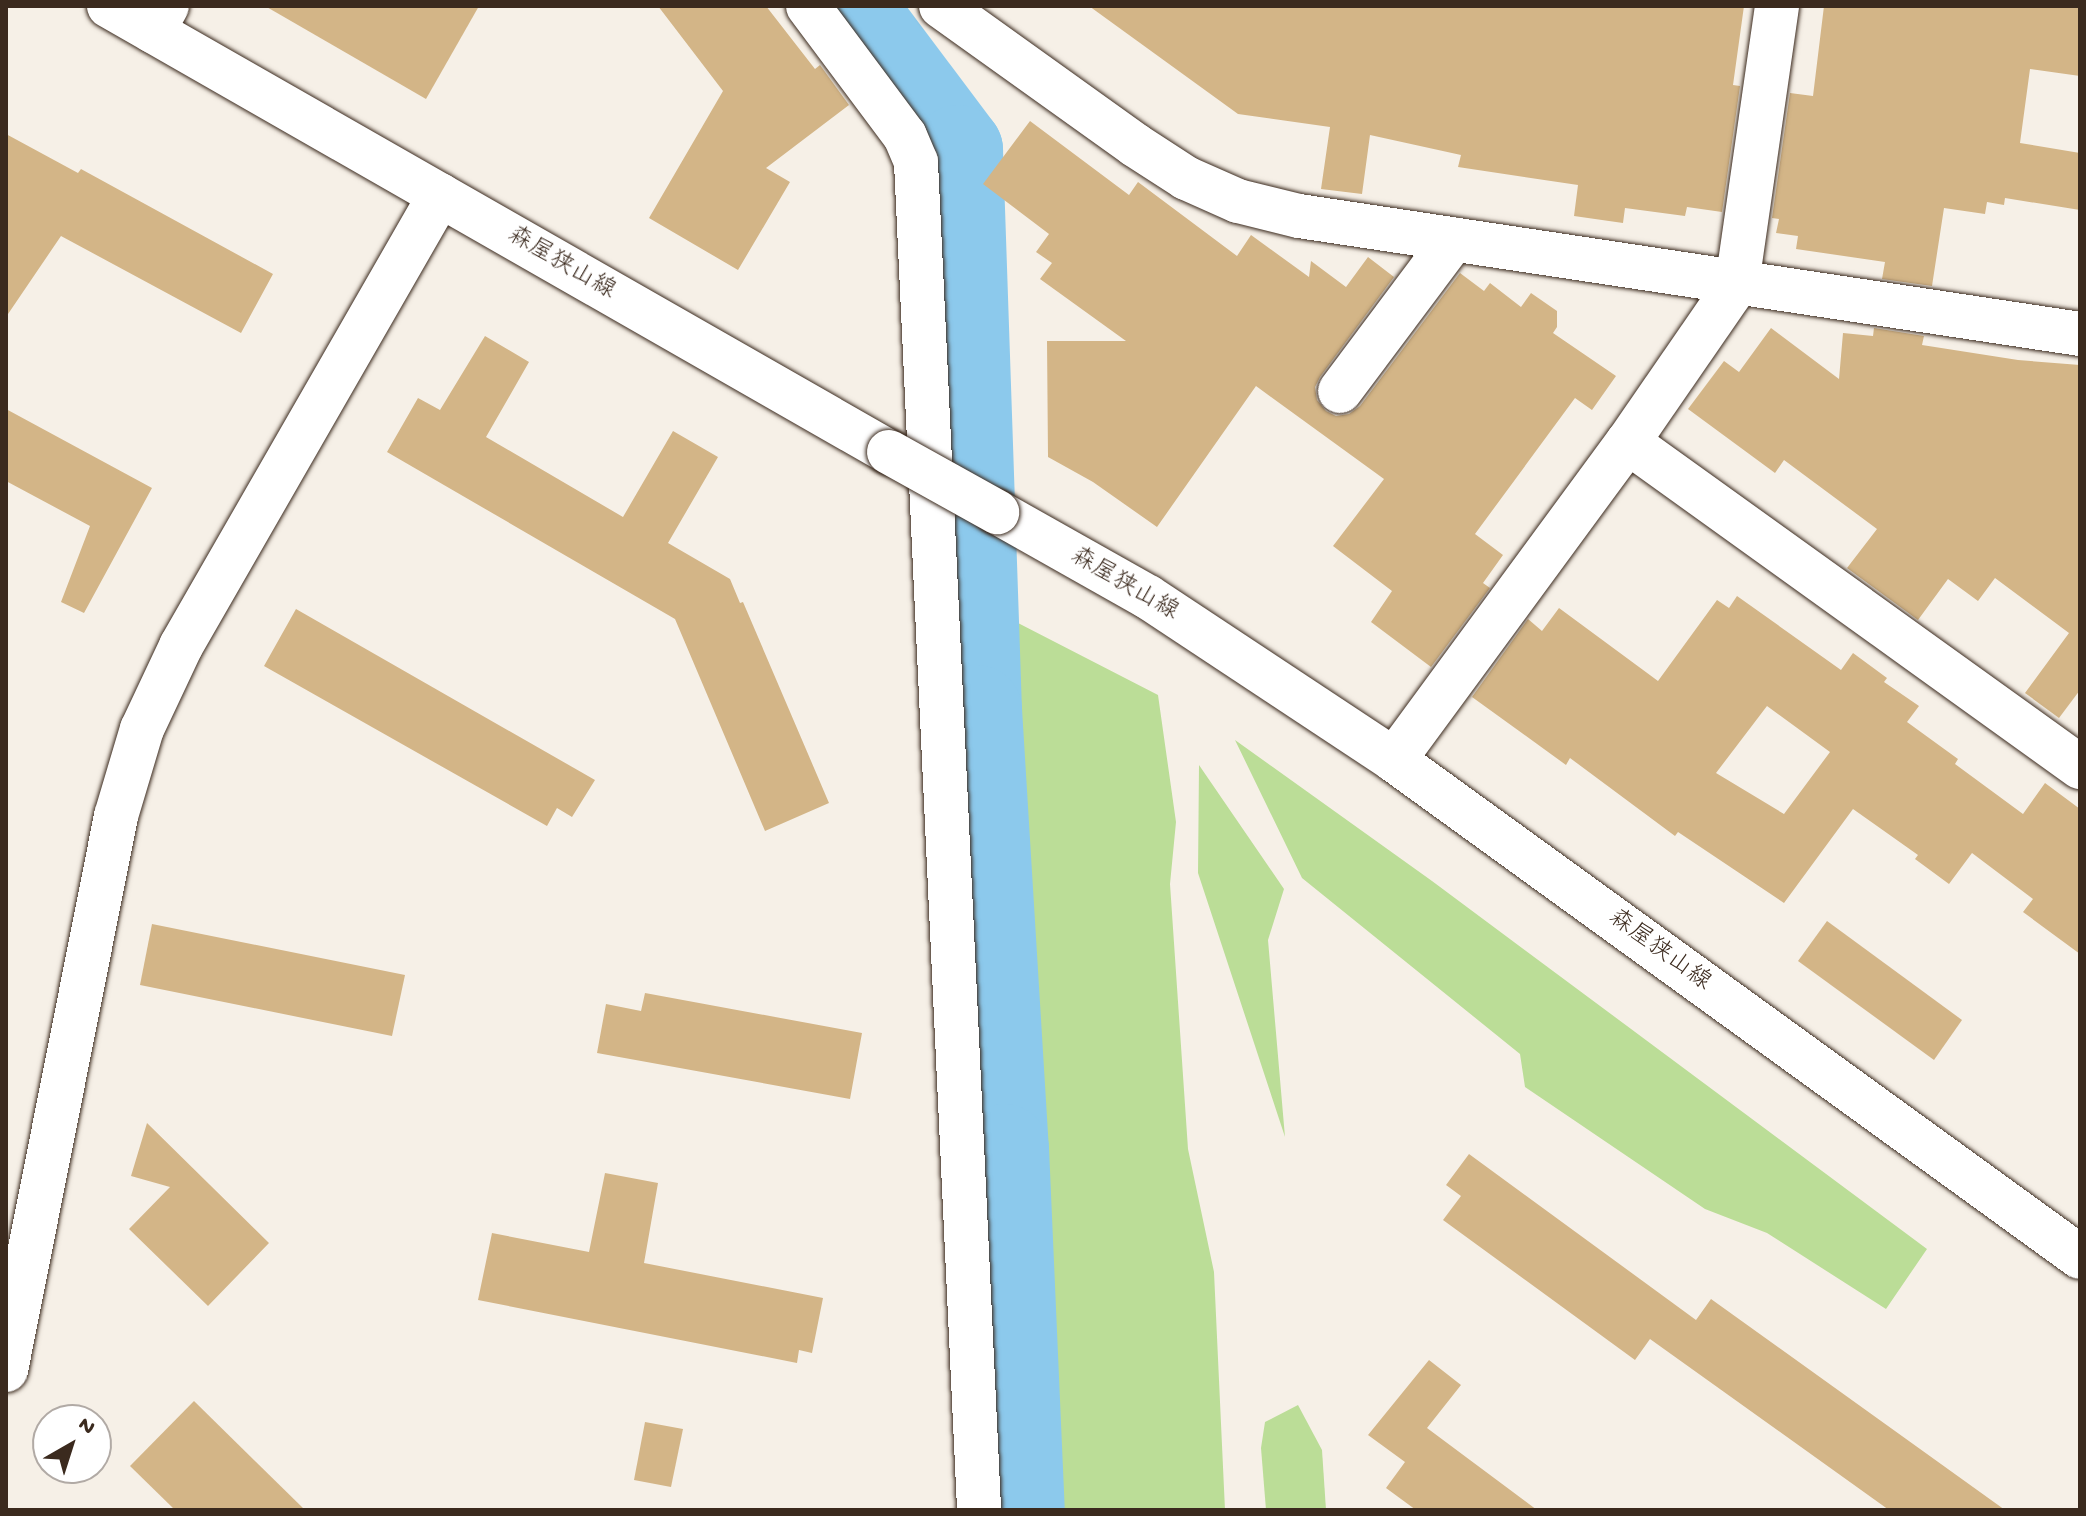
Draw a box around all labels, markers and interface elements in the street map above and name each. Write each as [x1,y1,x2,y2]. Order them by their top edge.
street label: 森屋狭山線 [502,222,620,306]
street label: 森屋狭山線 [1065,543,1183,627]
street label: 森屋狭山線 [1602,904,1716,998]
north arrow [32,1404,112,1484]
text: N [72,1412,100,1442]

